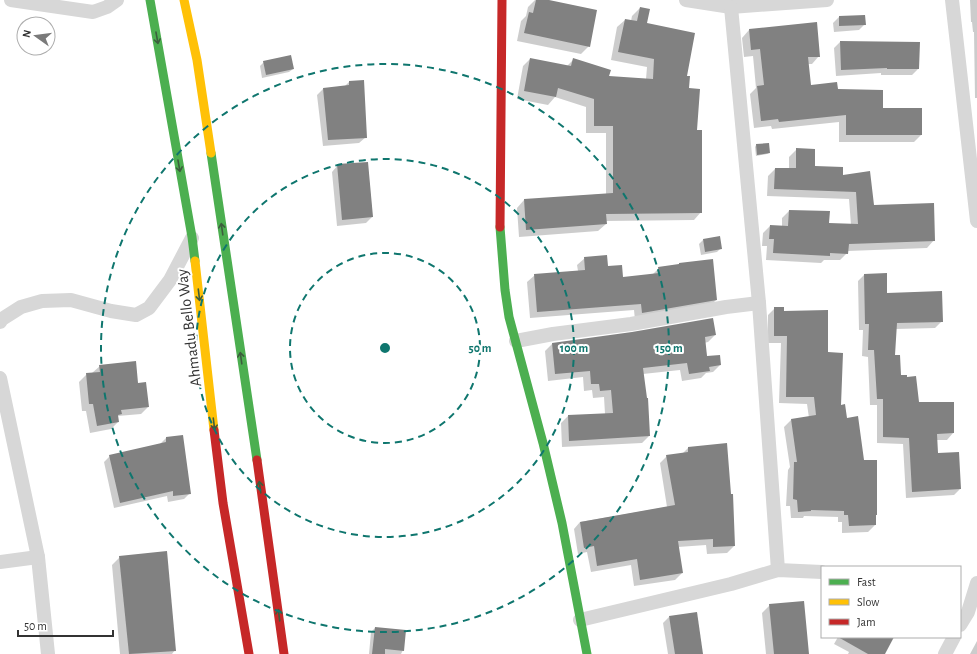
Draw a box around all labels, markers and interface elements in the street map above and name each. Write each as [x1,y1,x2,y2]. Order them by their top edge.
north arrow [16,16,56,56]
text: N [21,29,33,39]
one-way arrow [153,31,161,44]
one-way arrow [176,159,184,172]
one-way arrow [218,223,226,236]
street label: Ahmadu Bello Way [174,268,205,388]
one-way arrow [195,288,203,301]
centre of rings [378,341,392,355]
text: 50 m [469,342,492,354]
text: 100 m [560,342,588,354]
text: 150 m [655,342,683,354]
one-way arrow [237,352,245,365]
one-way arrow [210,417,218,430]
one-way arrow [256,481,264,494]
legend [821,566,961,638]
text: Fast [857,576,876,588]
text: Slow [857,596,879,608]
one-way arrow [275,609,283,622]
scale bar [18,612,113,638]
text: Jam [857,616,876,628]
text: 50 m [24,620,47,632]

